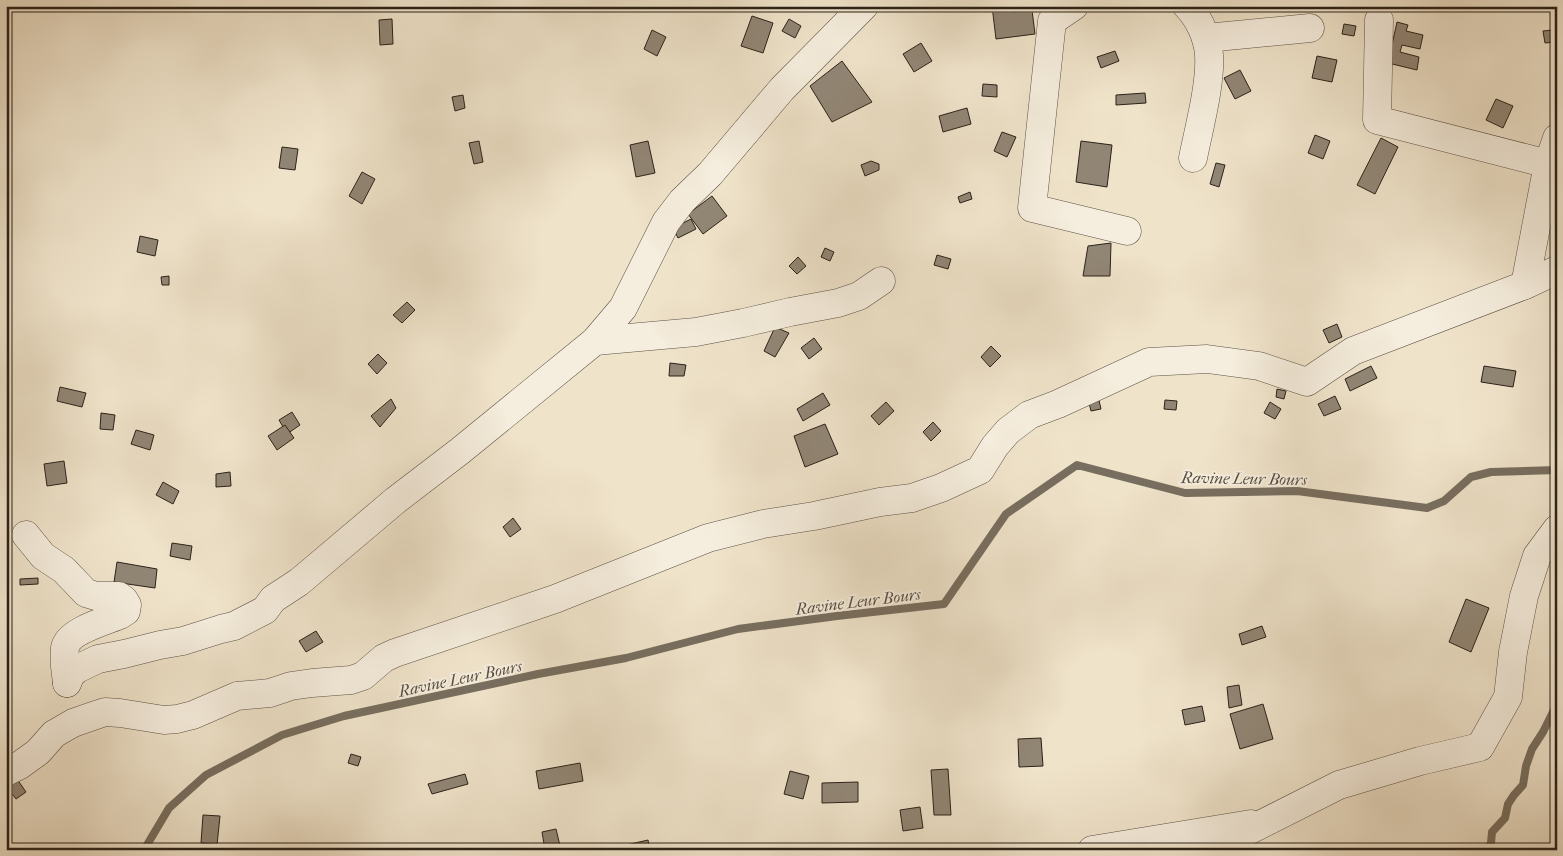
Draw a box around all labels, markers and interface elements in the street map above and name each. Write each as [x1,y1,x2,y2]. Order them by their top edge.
water label: Ravine Leur Bours [1180,468,1308,489]
water label: Ravine Leur Bours [793,584,923,619]
water label: Ravine Leur Bours [396,656,525,701]

